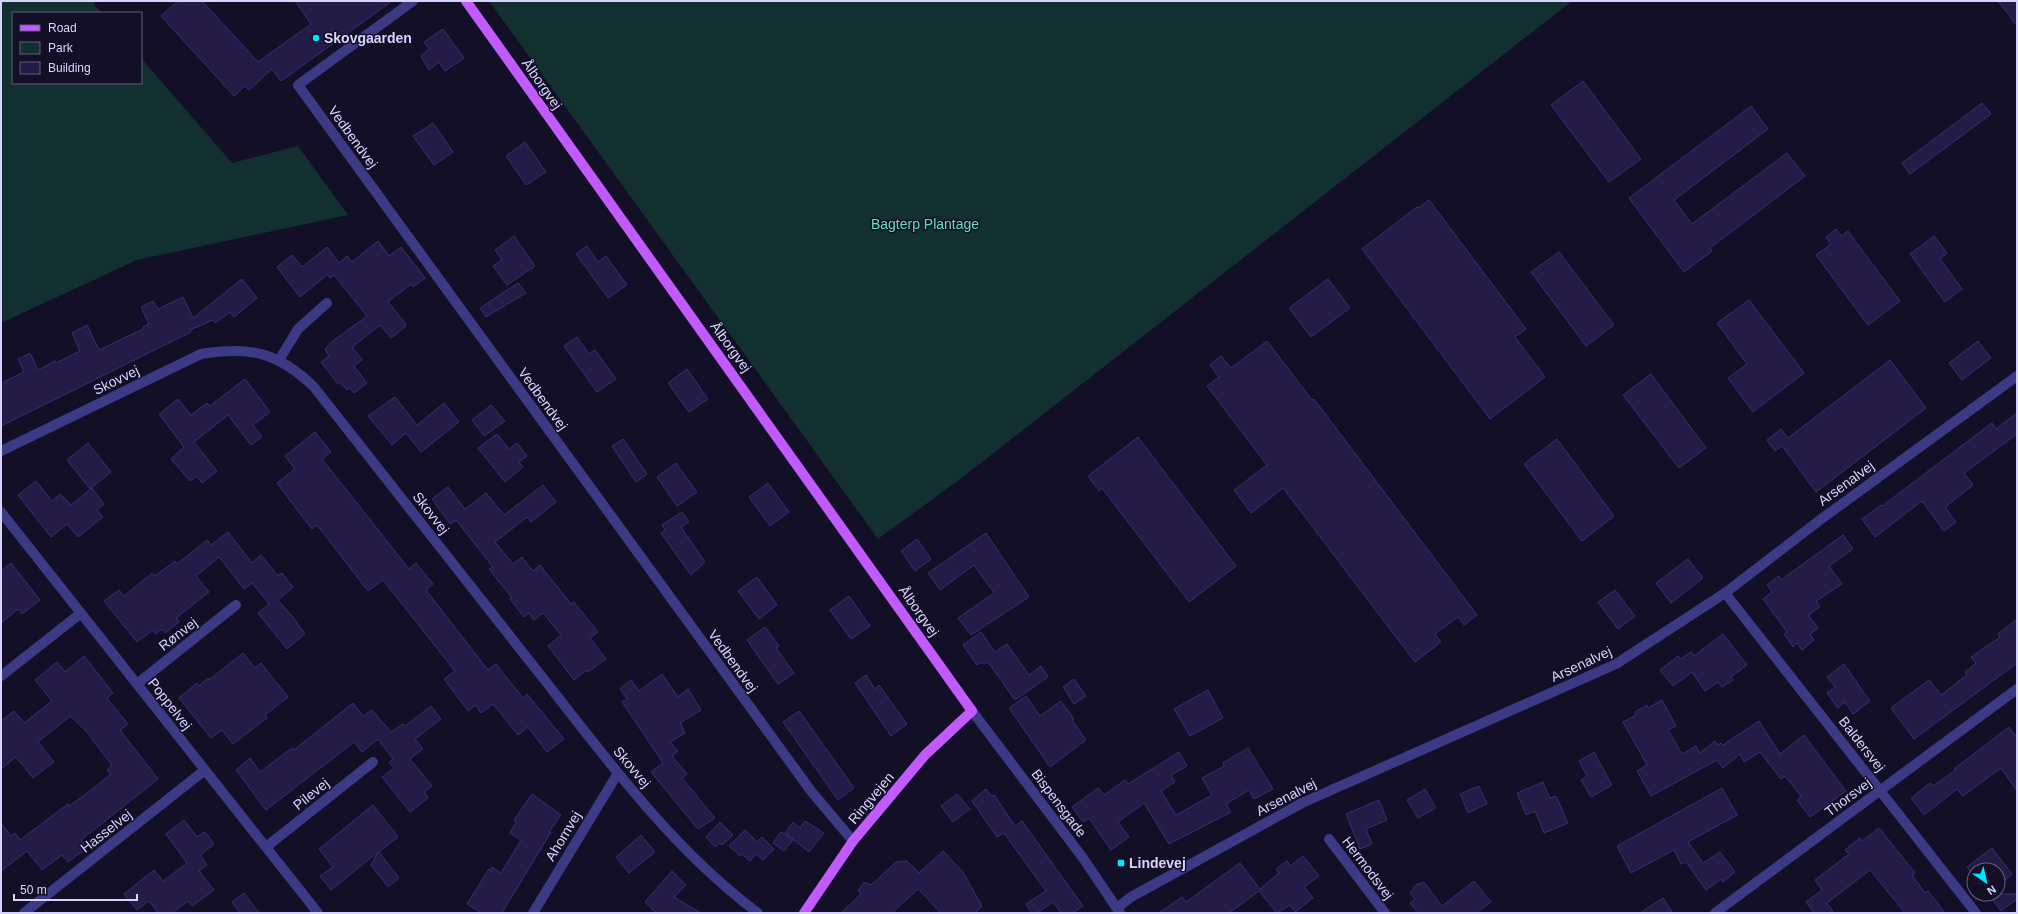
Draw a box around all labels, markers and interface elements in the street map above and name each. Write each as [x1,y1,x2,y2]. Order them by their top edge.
legend [12,12,142,84]
text: Road [48,21,77,35]
place label: Skovgaarden [324,30,412,46]
marker: Skovgaarden [311,33,321,43]
text: Park [48,41,74,55]
street label: Ålborgvej [519,56,565,112]
text: Building [48,61,91,75]
street label: Vedbendvej [325,103,381,171]
park label: Bagterp Plantage [871,216,979,232]
street label: Ålborgvej [707,319,755,375]
street label: Skovvej [90,362,142,398]
street label: Vedbendvej [515,365,571,433]
street label: Arsenalvej [1815,457,1877,509]
street label: Skovvej [410,489,452,537]
street label: Ålborgvej [896,583,942,639]
street label: Rønvej [156,614,200,654]
street label: Vedbendvej [705,627,761,695]
street label: Arsenalvej [1548,643,1614,685]
street label: Poppelvej [145,675,195,733]
street label: Baldersvej [1836,713,1888,775]
street label: Skovvej [610,743,654,791]
street label: Bispensgade [1028,766,1090,840]
street label: Ringvejen [845,769,897,827]
street label: Thorsvej [1822,774,1874,820]
street label: Pilevej [290,775,332,813]
street label: Arsenalvej [1253,775,1319,819]
street label: Hasselvej [77,806,135,856]
street label: Ahornvej [542,808,584,864]
street label: Hermodsvej [1339,833,1397,903]
place label: Lindevej [1129,855,1186,871]
marker: Lindevej [1116,858,1126,868]
north arrow [1966,862,2006,902]
scale bar [14,876,137,902]
text: 50 m [20,883,47,897]
text: N [1985,883,1998,898]

